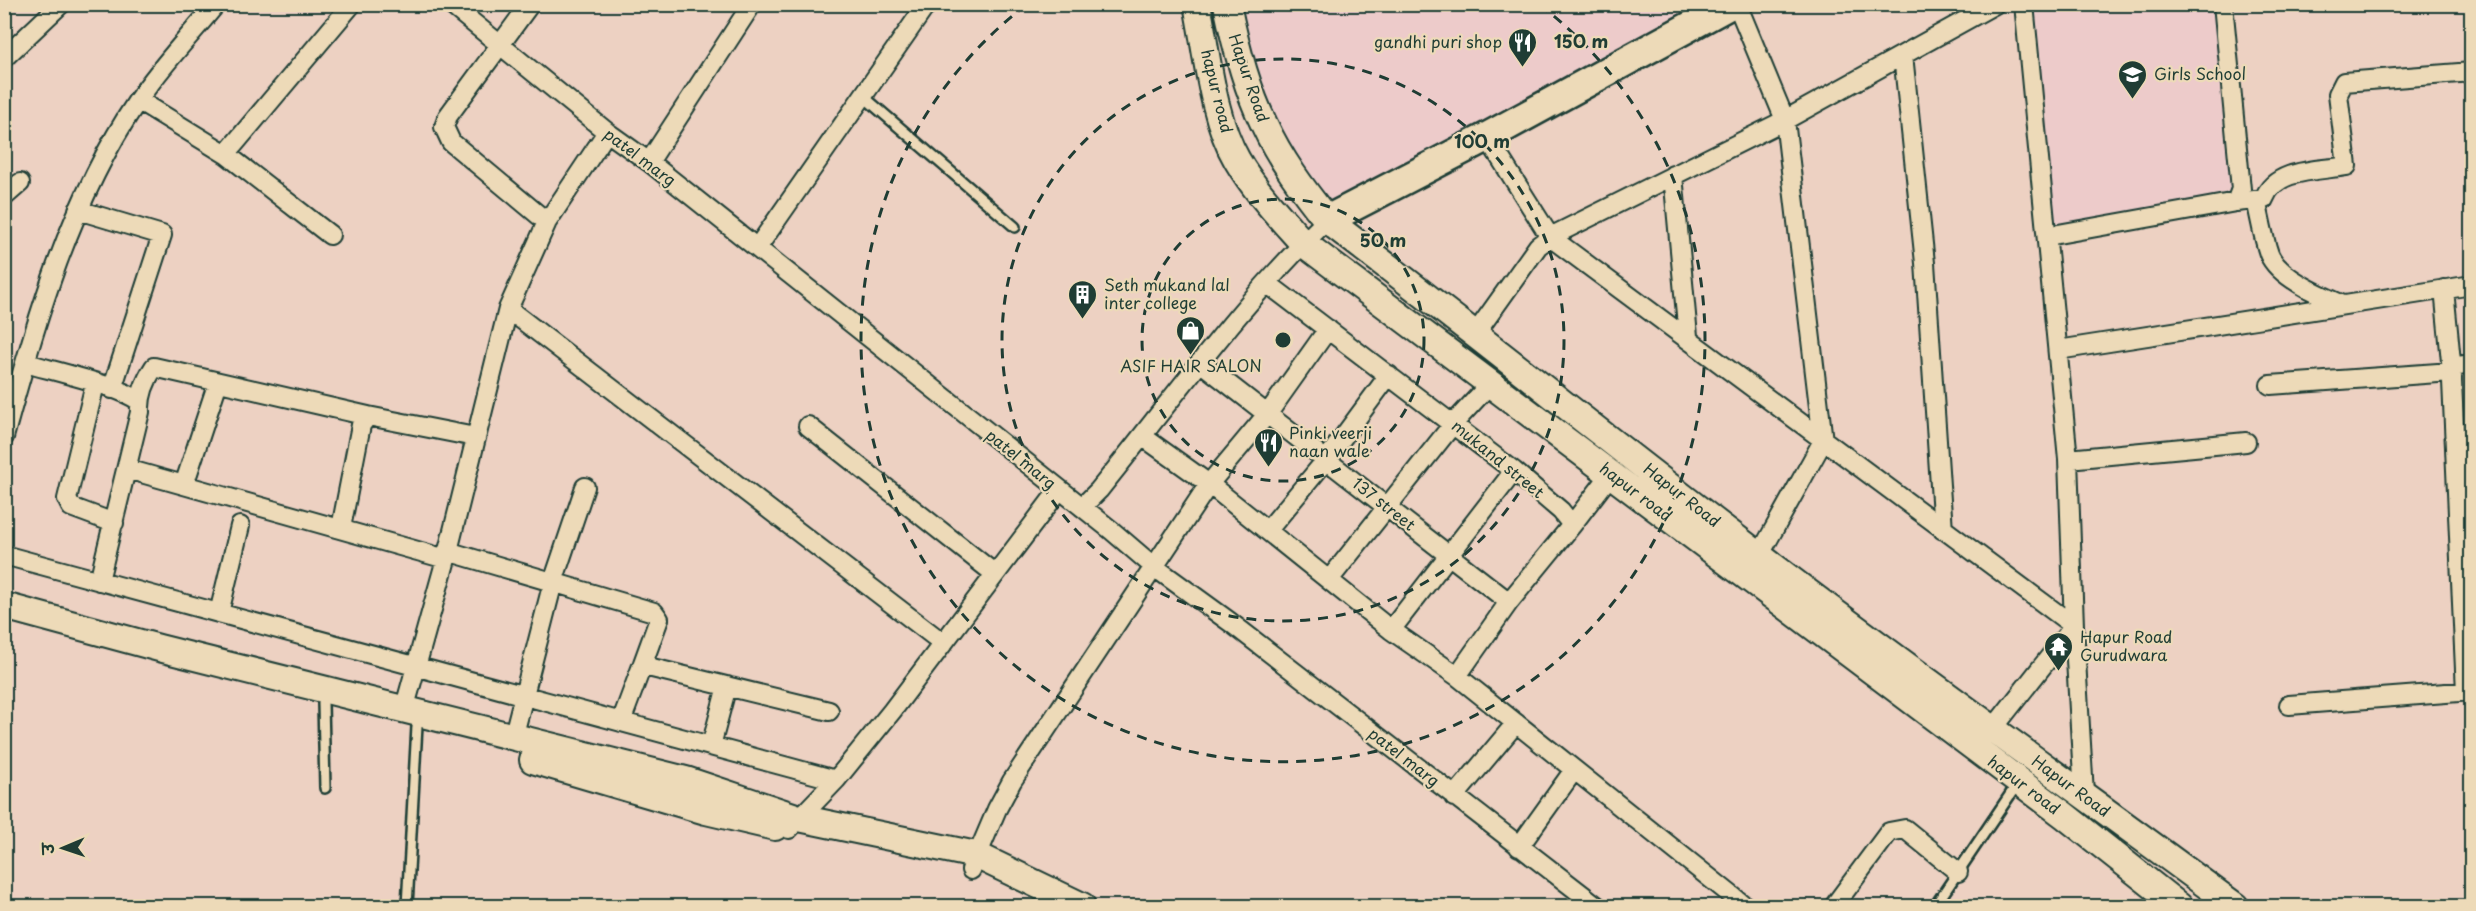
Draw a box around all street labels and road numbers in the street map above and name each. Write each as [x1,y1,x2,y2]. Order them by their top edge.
street label: Hapur Road [1224,30,1276,125]
street label: hapur road [1196,46,1240,135]
street label: patel marg [600,121,681,191]
street label: mukand street [1447,413,1550,503]
street label: patel marg [981,422,1062,494]
street label: hapur road [1595,456,1678,527]
street label: Hapur Road [1639,456,1726,532]
street label: 137 street [1348,471,1422,536]
street label: patel marg [1364,721,1445,792]
street label: Hapur Road [2027,748,2116,822]
street label: hapur road [1983,749,2066,820]

